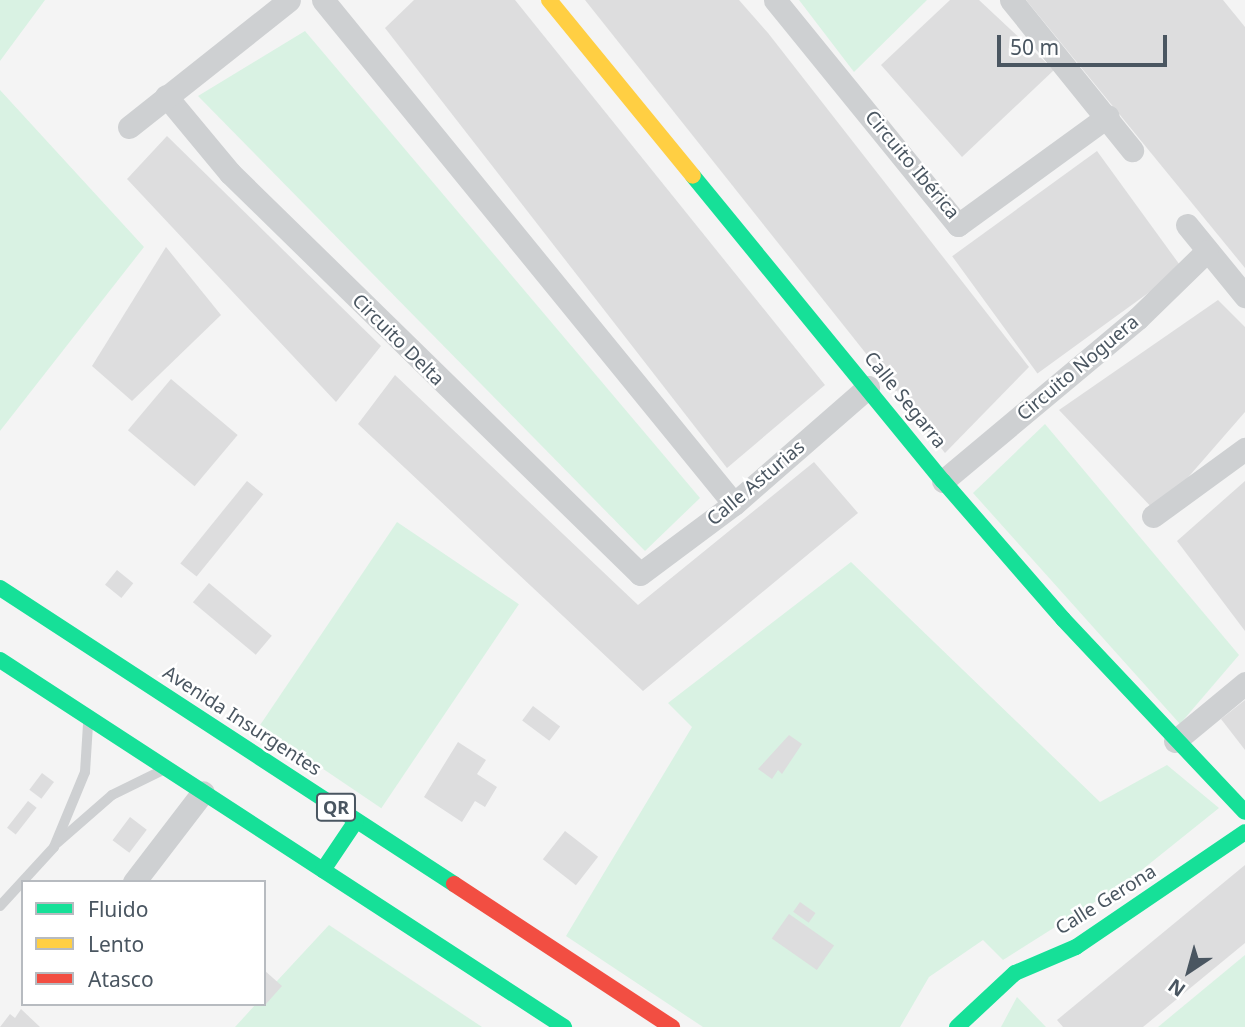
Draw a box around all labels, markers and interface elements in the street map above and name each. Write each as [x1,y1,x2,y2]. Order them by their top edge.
scale bar [1000,21,1170,65]
text: 50 m [1010,33,1059,61]
street label: Circuito Ibérica [860,106,964,224]
street label: Circuito Delta [347,289,449,391]
street label: Circuito Noguera [1013,311,1143,425]
street label: Calle Segarra [859,347,951,453]
street label: Calle Asturias [703,436,809,530]
street label: Avenida Insurgentes [159,661,325,781]
road number: QR [315,792,357,822]
street label: Calle Gerona [1052,860,1160,940]
legend [21,880,266,1006]
text: Fluido [88,895,148,923]
text: Lento [88,930,144,958]
north arrow [1154,936,1224,1006]
text: Atasco [88,965,154,993]
text: N [1163,973,1191,1003]

